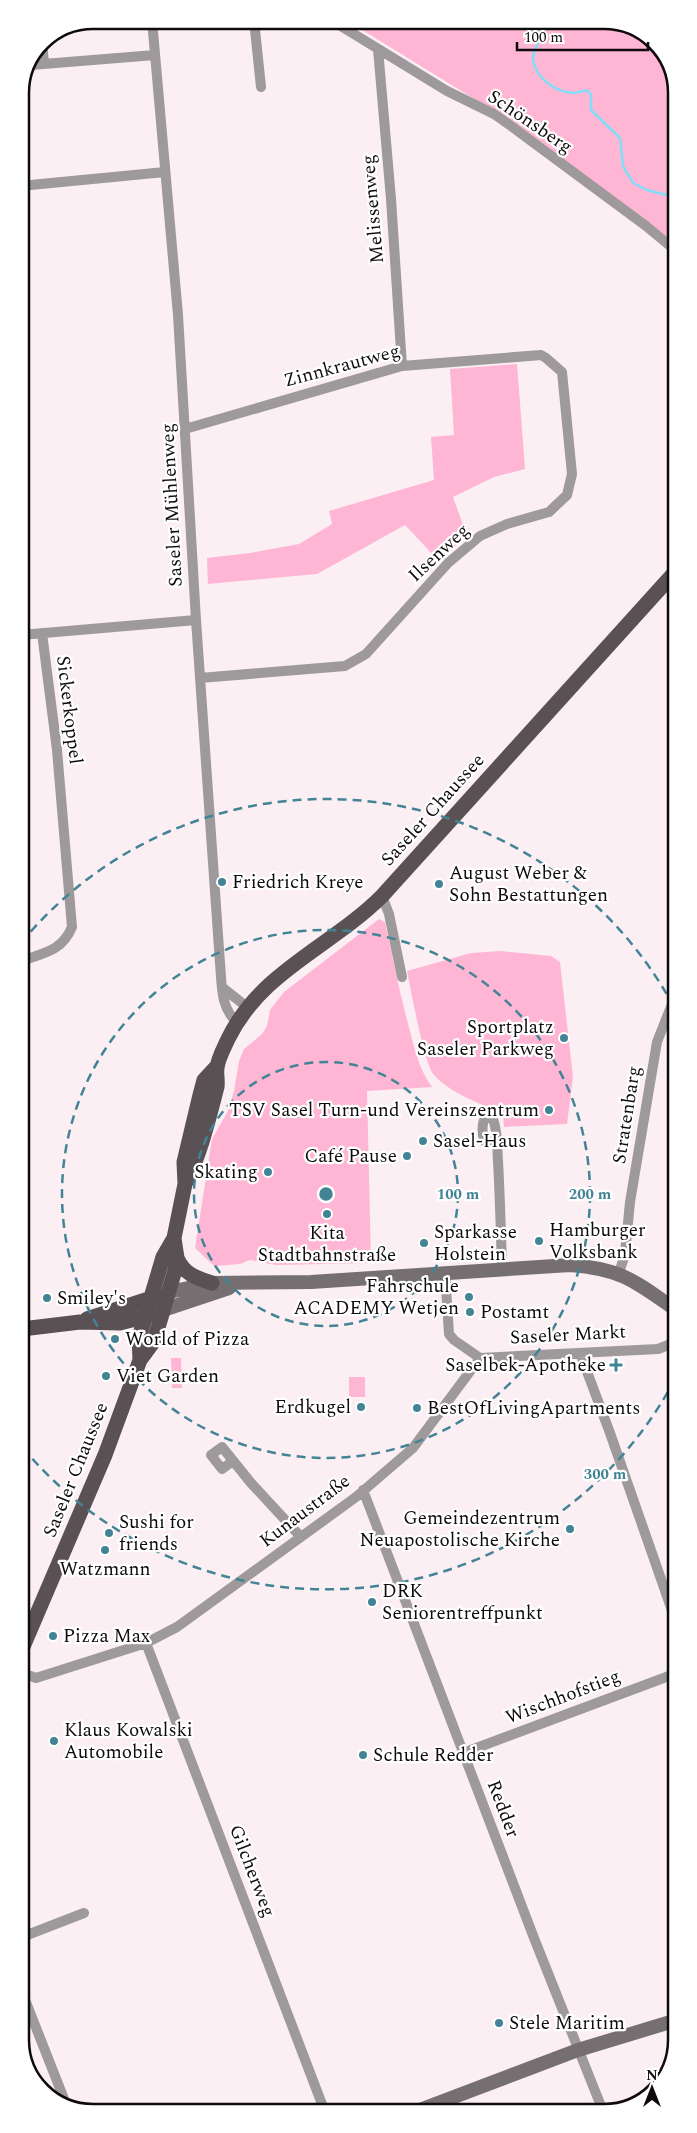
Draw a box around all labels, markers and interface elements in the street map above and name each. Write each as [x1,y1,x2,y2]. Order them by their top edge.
scale bar [517,20,648,52]
text: 100 m [524,26,563,49]
street label: Schönsberg [481,83,579,161]
street label: Melissenweg [354,153,392,265]
street label: Zinnkrautweg [281,337,403,395]
street label: Saseler Mühlenweg [153,422,191,588]
street label: Ilsenweg [402,517,476,589]
street label: Sickerkoppel [48,654,90,766]
street label: Saseler Chaussee [374,747,492,873]
place label: August Weber & Sohn Bestattungen [449,859,608,910]
place label: Friedrich Kreye [232,868,364,897]
marker: Friedrich Kreye [216,876,228,888]
marker: August Weber & Sohn Bestattungen [433,878,445,890]
place label: Sportplatz Saseler Parkweg [417,1013,554,1064]
marker: Sportplatz Saseler Parkweg [558,1032,570,1044]
street label: Stratenbarg [605,1064,649,1166]
place label: TSV Sasel Turn-und Vereinszentrum [229,1096,539,1125]
marker: TSV Sasel Turn-und Vereinszentrum [543,1104,555,1116]
place label: Sasel-Haus [433,1127,526,1156]
marker: Sasel-Haus [417,1135,429,1147]
place label: Café Pause [305,1142,397,1171]
marker: Café Pause [401,1150,413,1162]
place label: Skating [194,1158,258,1187]
marker: Skating [262,1166,274,1178]
text: 100 m [437,1183,480,1206]
text: 200 m [569,1183,612,1206]
centre of rings [317,1185,335,1203]
marker: Kita Stadtbahnstraße [321,1208,333,1220]
place label: Hamburger Volksbank [549,1216,646,1267]
place label: Sparkasse Holstein [434,1218,517,1269]
place label: Kita Stadtbahnstraße [258,1219,396,1270]
marker: Hamburger Volksbank [533,1235,545,1247]
marker: Sparkasse Holstein [418,1237,430,1249]
place label: Fahrschule ACADEMY Wetjen [294,1272,459,1323]
place label: Smiley's [57,1284,126,1313]
marker: Fahrschule ACADEMY Wetjen [463,1291,475,1303]
marker: Smiley's [41,1292,53,1304]
place label: Postamt [480,1298,549,1327]
marker: Postamt [464,1306,476,1318]
street label: Saseler Markt [509,1317,627,1353]
place label: World of Pizza [125,1325,250,1354]
marker: World of Pizza [109,1333,121,1345]
place label: Saselbek-Apotheke [445,1351,606,1380]
marker: Saselbek-Apotheke [610,1359,622,1371]
place label: Viet Garden [116,1362,219,1391]
marker: Viet Garden [100,1370,112,1382]
place label: Erdkugel [274,1393,351,1422]
place label: BestOfLivingApartments [427,1394,640,1423]
street label: Saseler Chaussee [36,1398,116,1542]
marker: Erdkugel [355,1401,367,1413]
marker: BestOfLivingApartments [411,1402,423,1414]
text: 300 m [584,1463,627,1486]
street label: Kunaustraße [253,1467,357,1555]
place label: Gemeindezentrum Neuapostolische Kirche [359,1504,560,1555]
place label: Sushi for friends [119,1508,194,1559]
marker: Gemeindezentrum Neuapostolische Kirche [564,1523,576,1535]
marker: Sushi for friends [103,1527,115,1539]
marker: Watzmann [99,1544,111,1556]
place label: Watzmann [59,1555,151,1584]
place label: DRK Seniorentreffpunkt [382,1577,543,1628]
marker: DRK Seniorentreffpunkt [366,1596,378,1608]
place label: Pizza Max [63,1622,150,1651]
marker: Pizza Max [47,1630,59,1642]
street label: Wischhofstieg [501,1662,625,1732]
place label: Klaus Kowalski Automobile [64,1716,193,1767]
marker: Klaus Kowalski Automobile [48,1735,60,1747]
place label: Schule Redder [373,1741,494,1770]
marker: Schule Redder [357,1749,369,1761]
street label: Redder [479,1776,527,1843]
street label: Gilcherweg [221,1821,283,1921]
place label: Stele Maritim [509,2009,625,2038]
marker: Stele Maritim [493,2017,505,2029]
north arrow [627,2063,677,2113]
text: N [646,2065,658,2086]

